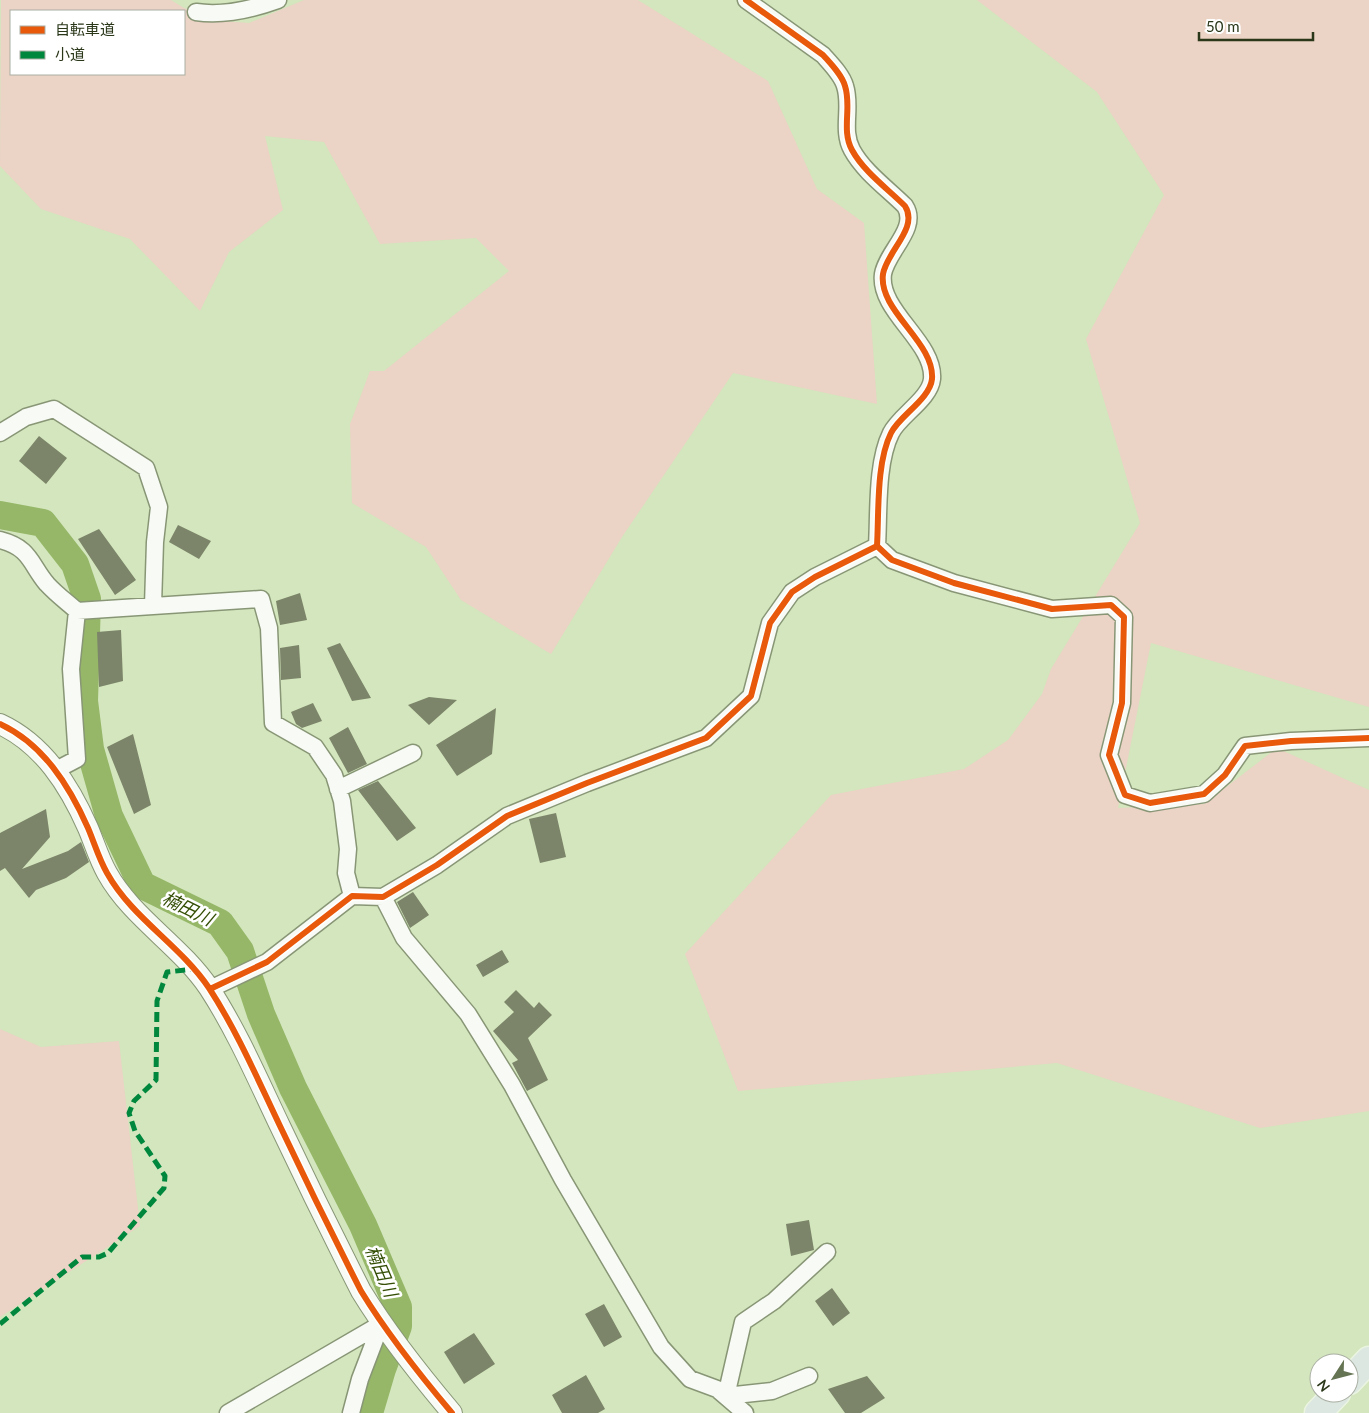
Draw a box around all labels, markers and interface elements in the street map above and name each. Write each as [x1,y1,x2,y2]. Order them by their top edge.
legend [10,10,185,75]
scale bar [1199,10,1313,42]
text: 50 m [1206,17,1240,35]
text: 自転車道 [55,20,115,38]
text: 小道 [55,45,85,63]
water label: 楠田川 [159,886,219,931]
water label: 楠田川 [361,1242,403,1302]
north arrow [1309,1353,1359,1403]
text: N [1313,1377,1333,1395]

